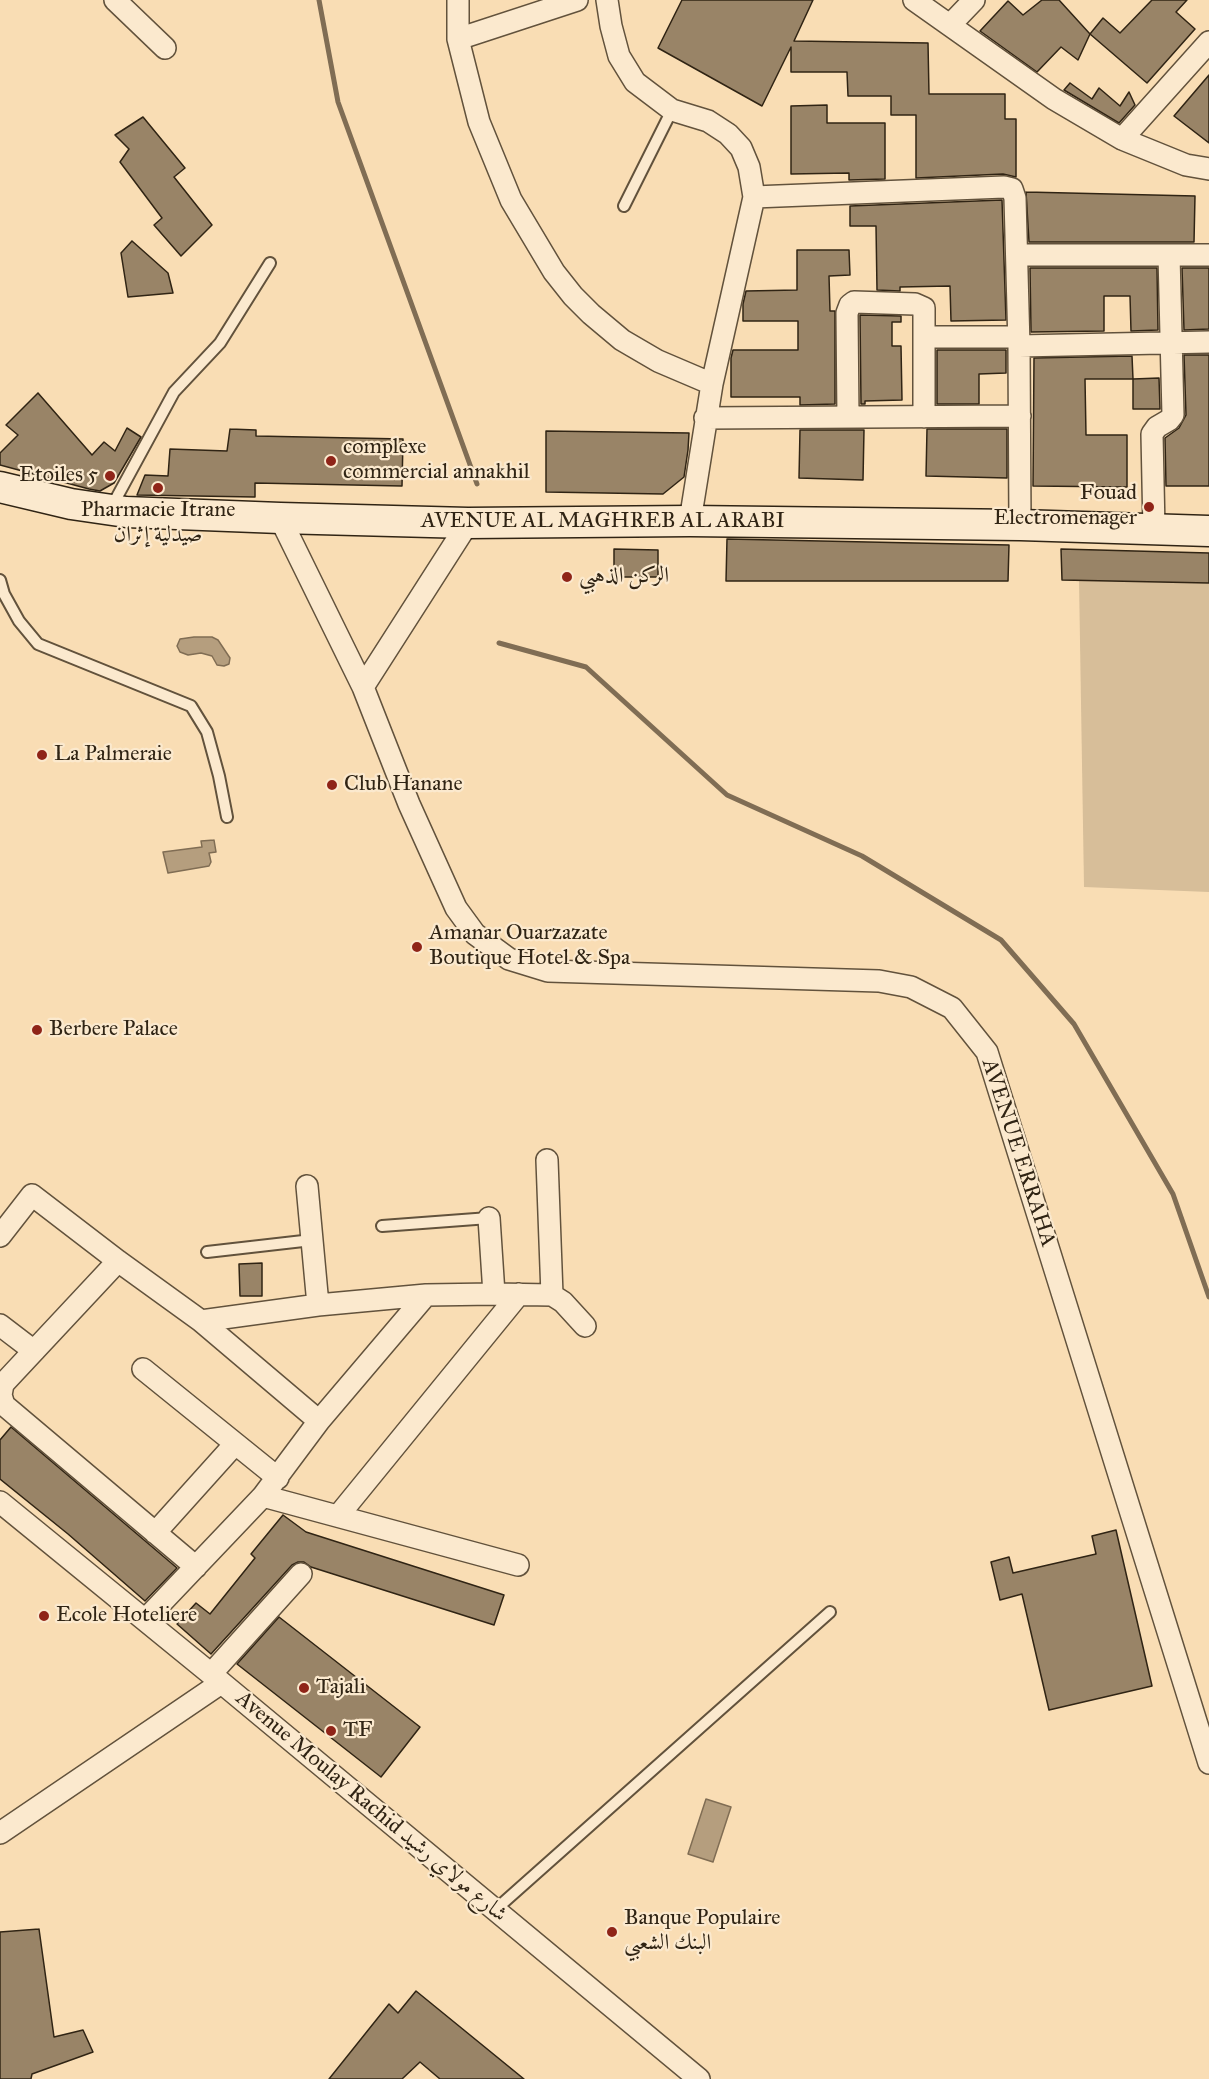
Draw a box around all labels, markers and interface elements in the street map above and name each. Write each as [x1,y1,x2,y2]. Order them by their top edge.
place label: complexe commercial annakhil [343,435,530,487]
marker: complexe commercial annakhil [324,454,338,468]
place label: Etoiles 5 [19,463,98,489]
marker: Etoiles 5 [103,469,117,483]
marker: Pharmacie Itrane صيدلية إثران [151,481,165,495]
place label: Fouad Electromenager [993,481,1137,532]
place label: Pharmacie Itrane صيدلية إثران [81,498,235,550]
marker: Fouad Electromenager [1142,500,1156,514]
street label: AVENUE AL MAGHREB AL ARABI [421,509,785,535]
place label: الركن الذهبي [579,564,669,590]
marker: الركن الذهبي [560,570,574,584]
place label: La Palmeraie [54,742,172,768]
marker: La Palmeraie [35,748,49,762]
place label: Club Hanane [344,772,463,798]
marker: Club Hanane [325,778,339,792]
place label: Amanar Ouarzazate Boutique Hotel & Spa [429,921,630,972]
marker: Amanar Ouarzazate Boutique Hotel & Spa [410,940,424,954]
place label: Berbere Palace [49,1017,178,1043]
marker: Berbere Palace [30,1023,44,1037]
street label: AVENUE ERRAHA [975,1056,1061,1250]
place label: Ecole Hoteliere [56,1603,197,1629]
marker: Ecole Hoteliere [37,1609,51,1623]
place label: Tajali [316,1675,366,1701]
marker: Tajali [297,1681,311,1695]
street label: Avenue Moulay Rachid شارع مولاي رشيد [230,1686,512,1928]
place label: TF [343,1718,372,1744]
marker: TF [324,1724,338,1738]
place label: Banque Populaire البنك الشعبي [624,1906,780,1958]
marker: Banque Populaire البنك الشعبي [605,1925,619,1939]

